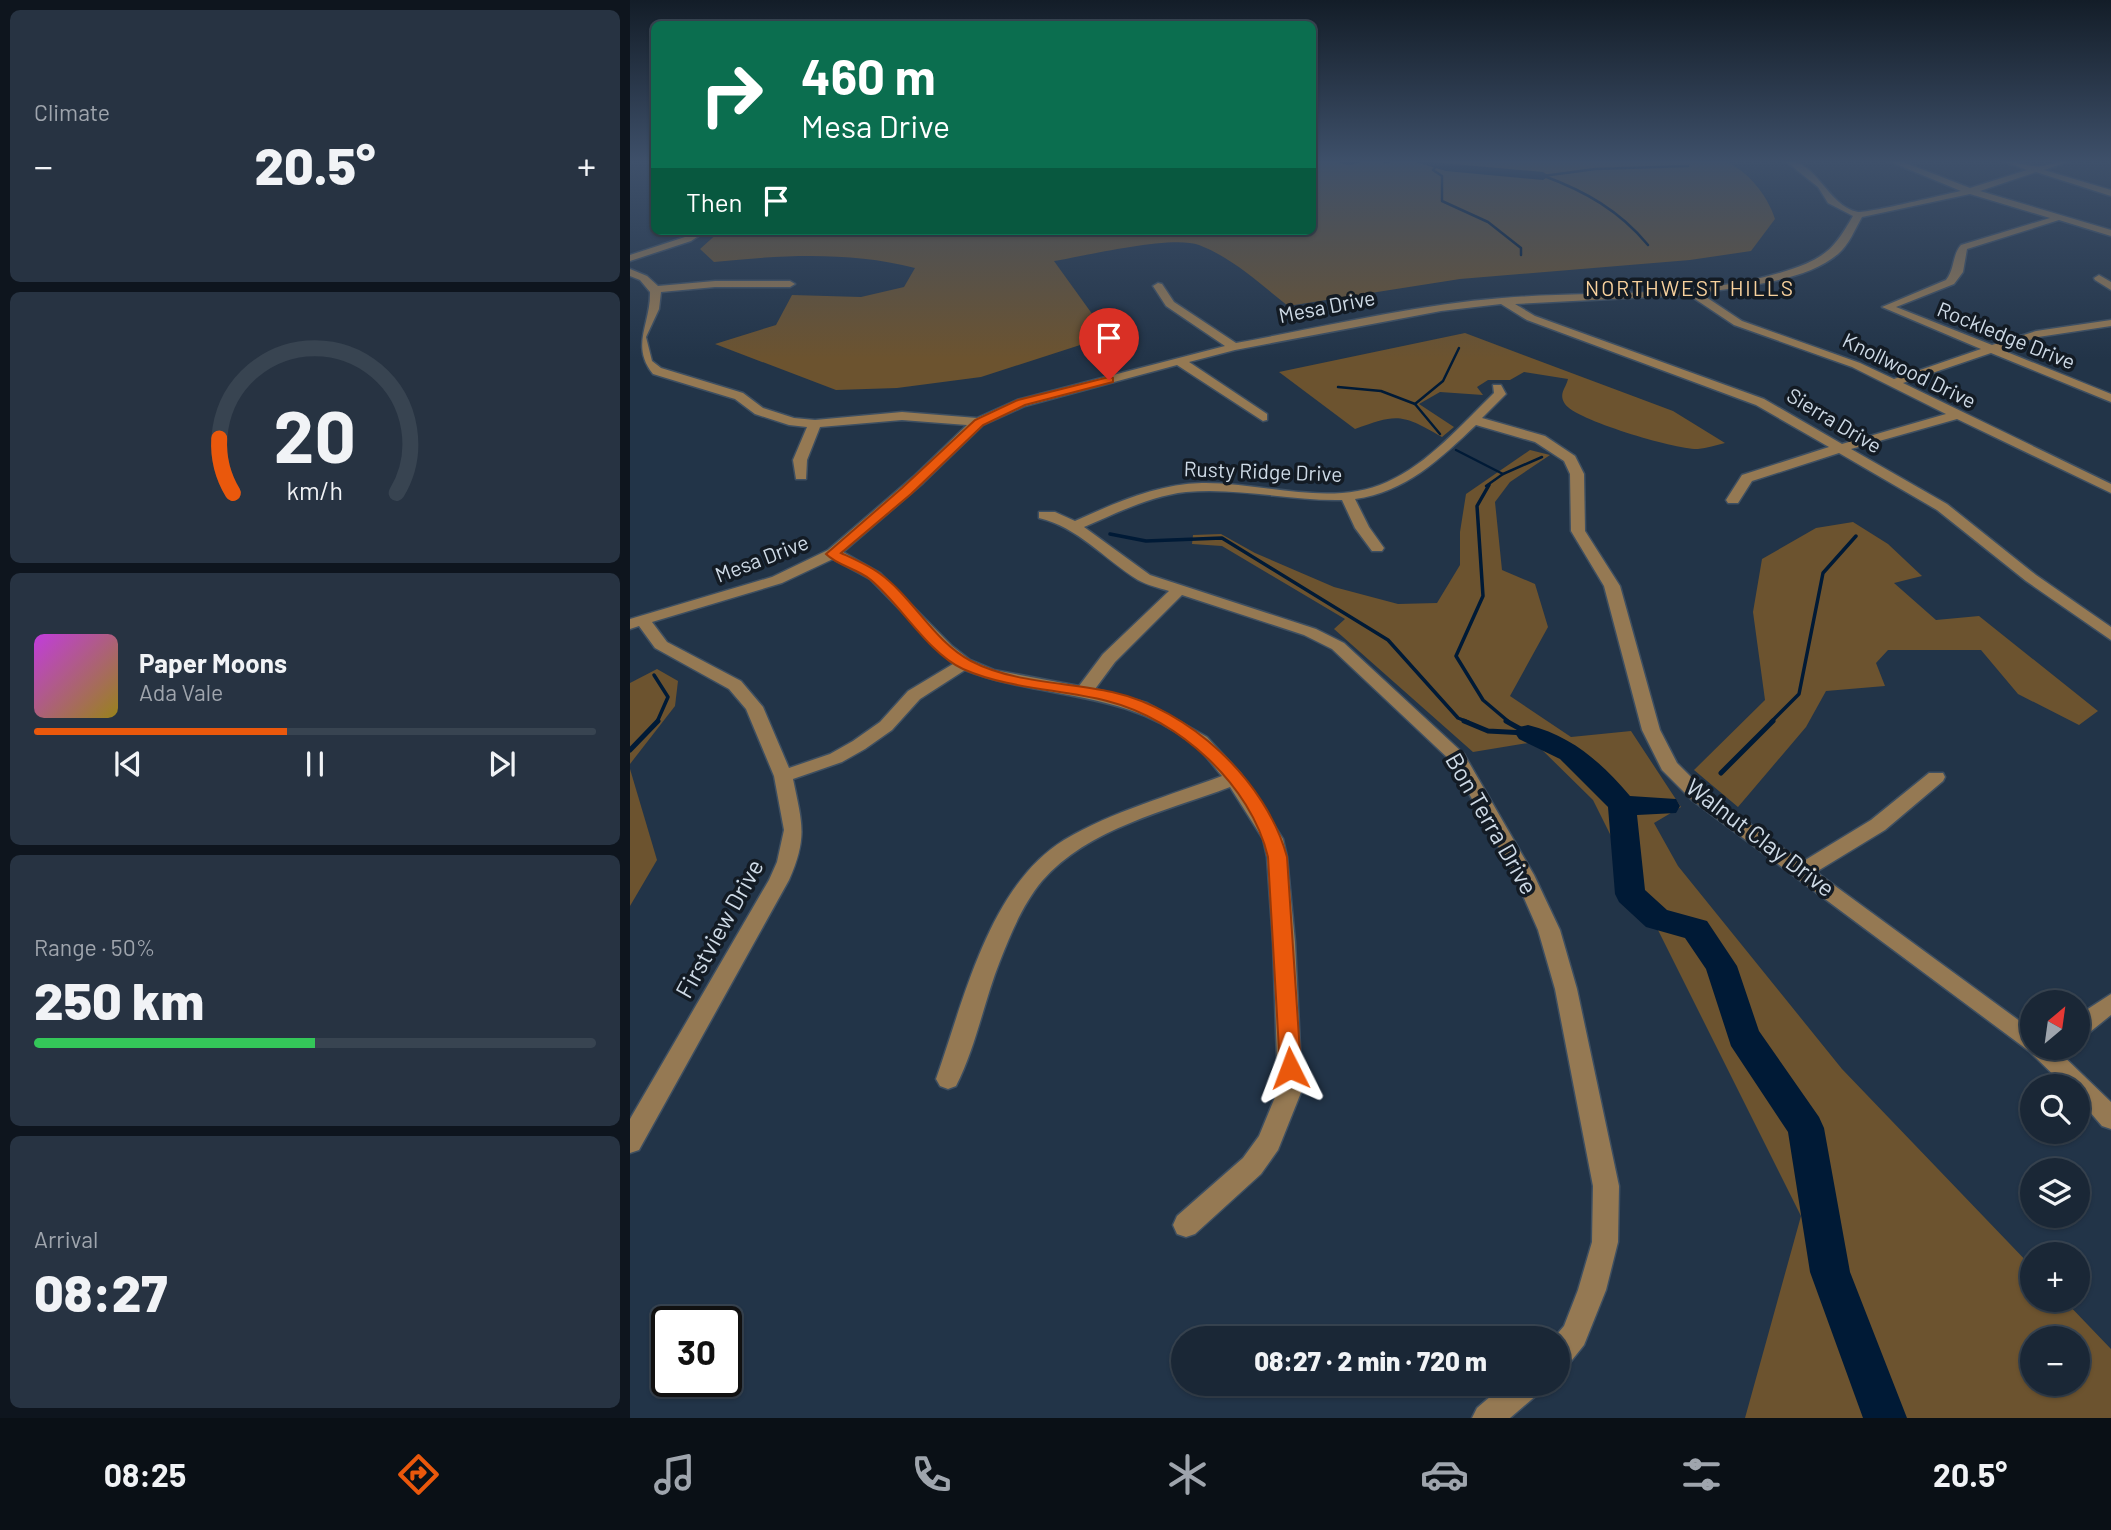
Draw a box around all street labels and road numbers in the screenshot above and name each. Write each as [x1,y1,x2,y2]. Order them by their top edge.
street label: Mesa Drive [1276,284,1377,327]
street label: Rockledge Drive [1934,296,2079,374]
street label: Knollwood Drive [1839,327,1980,413]
street label: Sierra Drive [1783,382,1887,458]
street label: Rusty Ridge Drive [1183,455,1343,486]
street label: Mesa Drive [711,528,812,587]
street label: Bon Terra Drive [1440,747,1545,899]
street label: Walnut Clay Drive [1681,771,1841,902]
street label: Firstview Drive [669,854,769,1003]

